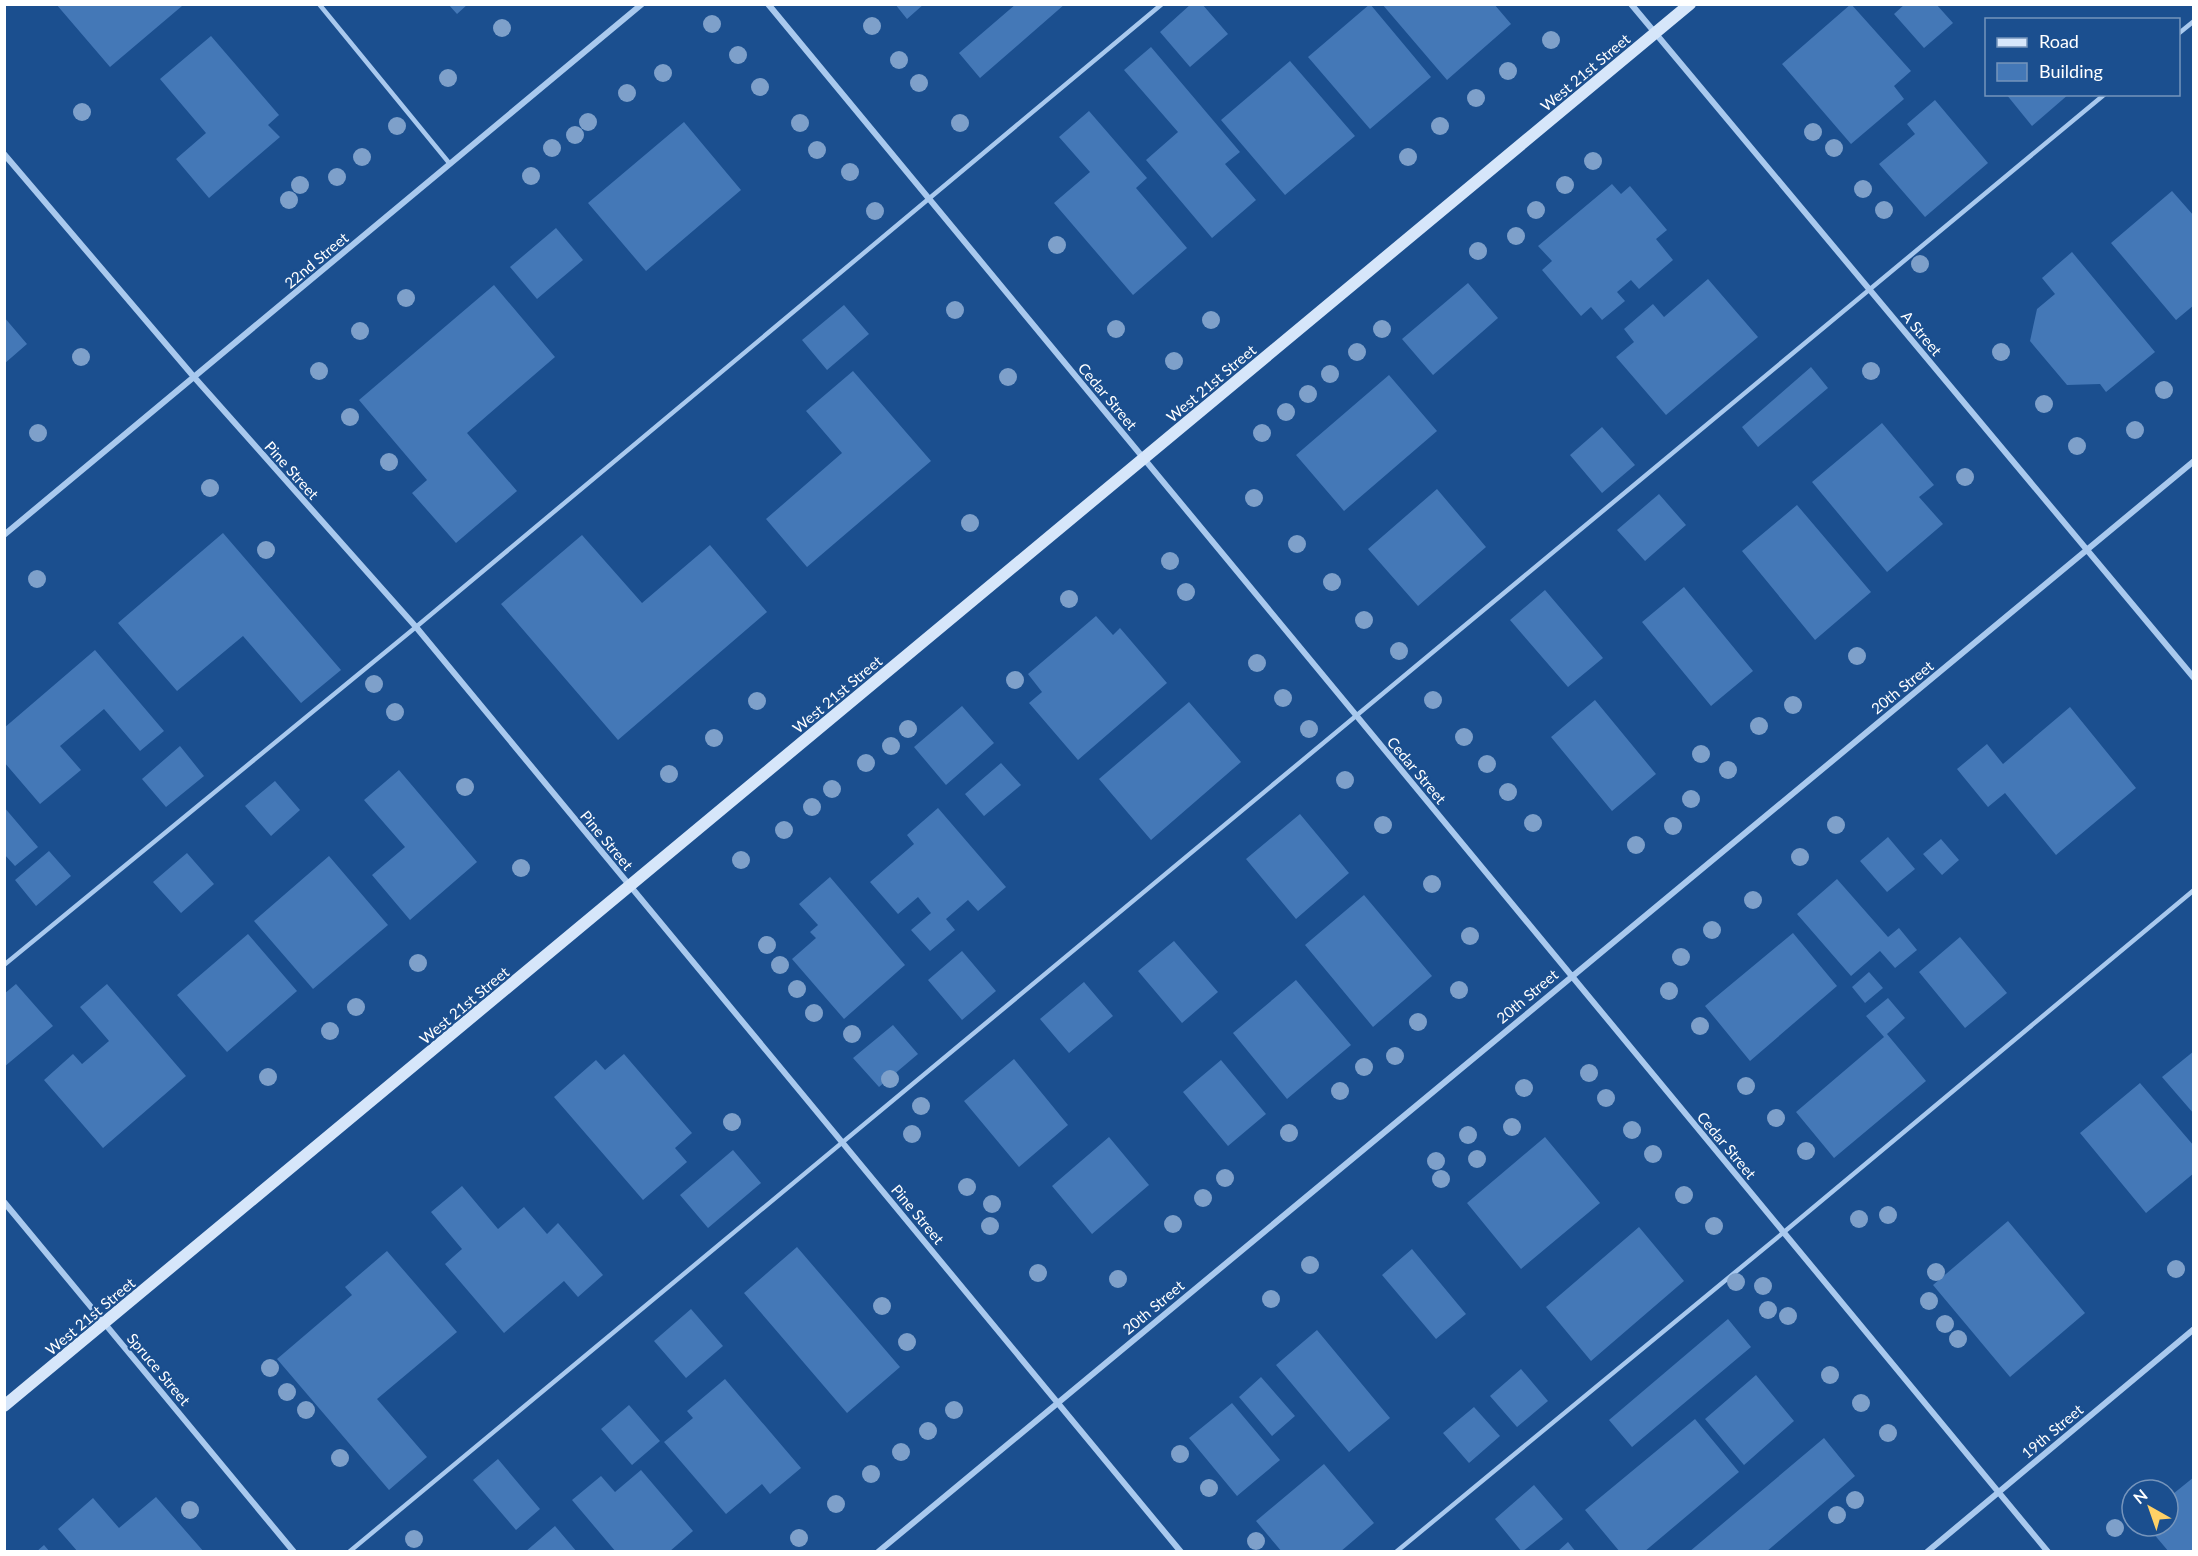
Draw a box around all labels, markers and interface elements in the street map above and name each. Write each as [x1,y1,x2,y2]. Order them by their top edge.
legend [1985,18,2180,96]
street label: West 21st Street [1537,29,1634,115]
text: Road [2039,30,2079,52]
text: Building [2039,60,2103,82]
street label: 22nd Street [281,228,352,292]
street label: A Street [1898,307,1946,360]
street label: West 21st Street [1163,340,1260,426]
street label: Cedar Street [1075,359,1142,434]
street label: Pine Street [261,437,323,503]
street label: West 21st Street [789,651,886,737]
street label: 20th Street [1867,656,1937,717]
street label: Cedar Street [1384,733,1451,808]
street label: Pine Street [577,807,637,874]
street label: West 21st Street [416,962,513,1048]
street label: 20th Street [1493,965,1562,1027]
street label: Cedar Street [1694,1108,1761,1183]
street label: Pine Street [888,1181,948,1248]
street label: West 21st Street [42,1273,139,1359]
street label: 20th Street [1119,1276,1188,1338]
street label: Spruce Street [124,1329,195,1409]
street label: 19th Street [2018,1400,2087,1462]
north arrow [2120,1478,2180,1538]
text: N [2129,1485,2151,1507]

